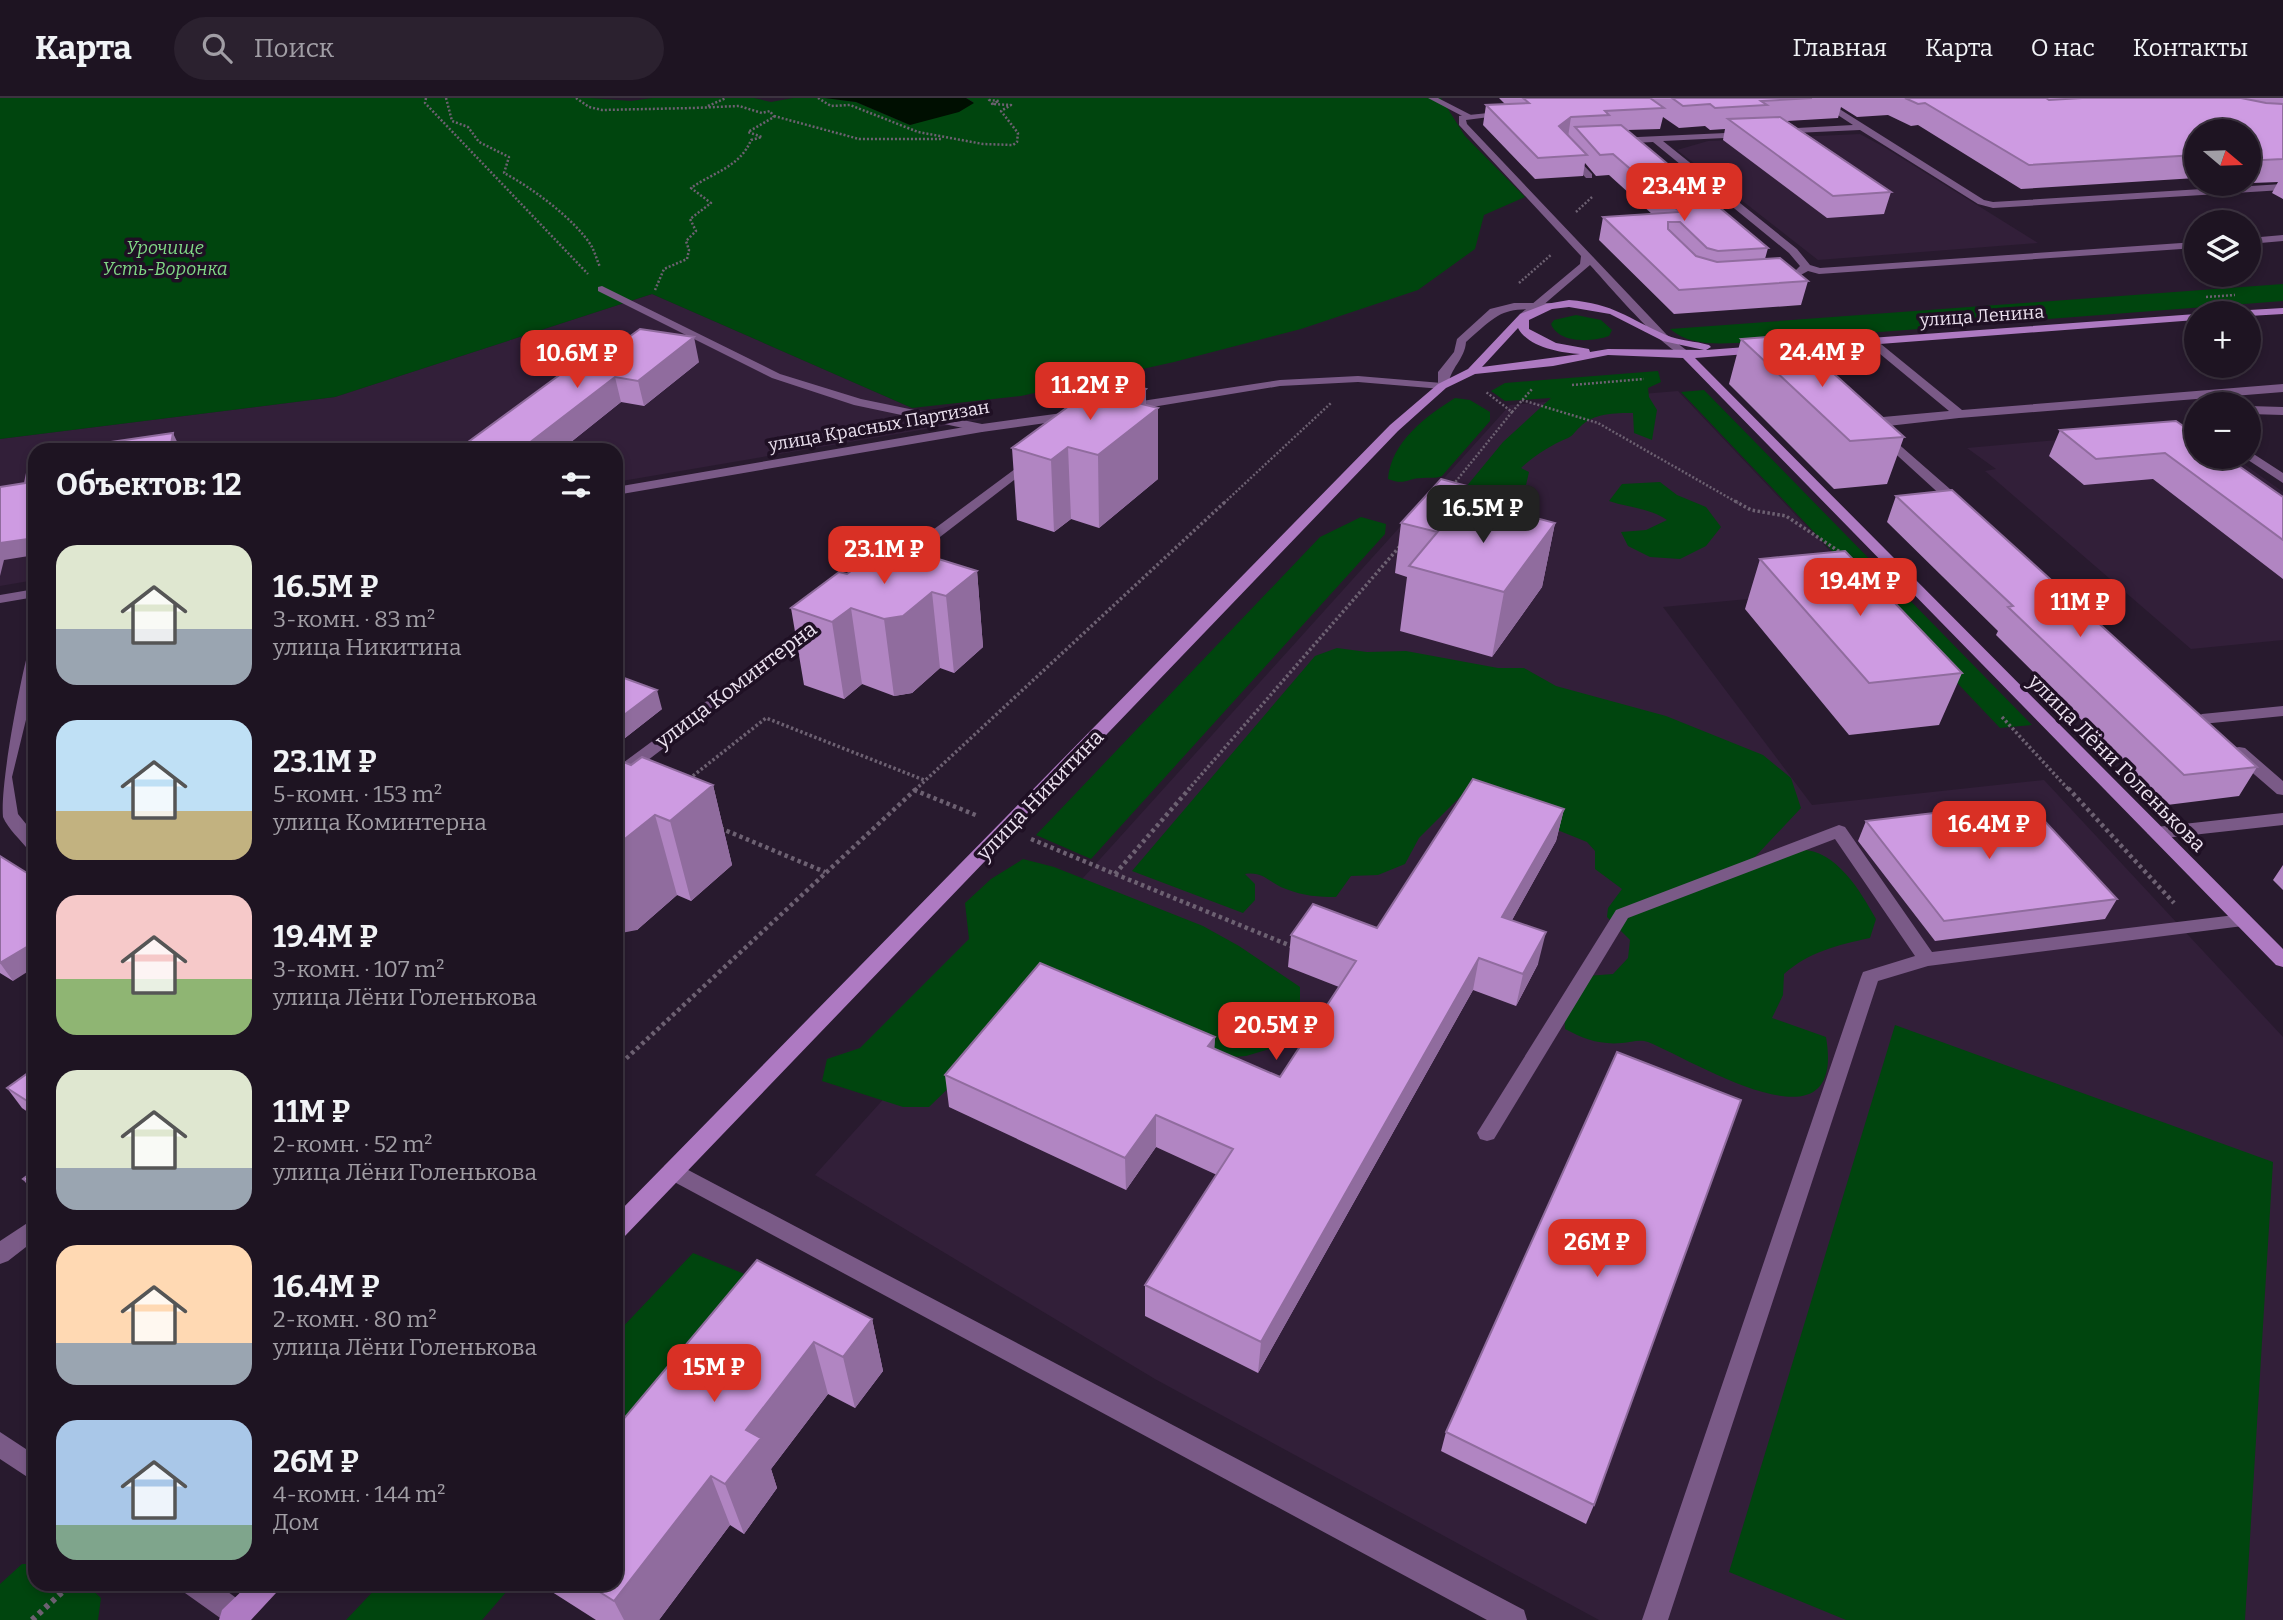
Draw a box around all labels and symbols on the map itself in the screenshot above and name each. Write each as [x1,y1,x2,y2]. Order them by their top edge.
north arrow [2184,119,2261,196]
pin: 23.4M ₽ [1619,164,1749,223]
park label: Урочище Усть-Воронка [103,237,227,280]
street label: улица Ленина [1918,301,2045,331]
pin: 10.6M ₽ [512,330,642,390]
pin: 24.4M ₽ [1757,330,1887,389]
pin: 11.2M ₽ [1025,362,1155,422]
street label: улица Красных Партизан [766,396,991,456]
pin: 16.5M ₽ [1418,486,1548,545]
pin: 23.1M ₽ [819,526,949,586]
pin: 19.4M ₽ [1795,559,1925,618]
pin: 11M ₽ [2031,580,2129,639]
street label: улица Коминтерна [649,616,822,755]
street label: улица Лёни Голенькова [2022,668,2212,858]
street label: улица Никитина [970,724,1110,867]
pin: 16.4M ₽ [1924,802,2054,861]
pin: 20.5M ₽ [1211,1002,1341,1062]
pin: 26M ₽ [1548,1220,1646,1279]
pin: 15M ₽ [665,1344,763,1404]

